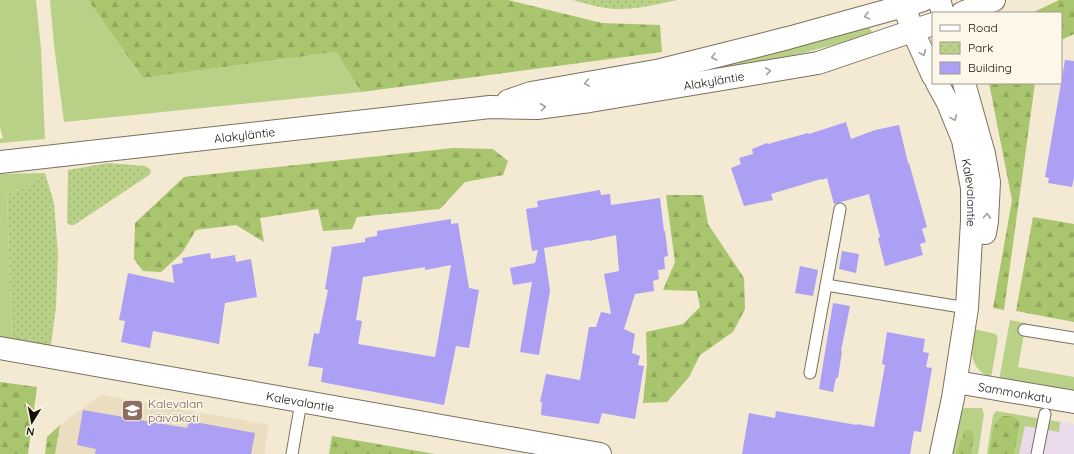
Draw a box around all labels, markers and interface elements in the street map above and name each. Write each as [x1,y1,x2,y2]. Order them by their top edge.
one-way arrow [864,12,870,20]
legend [932,12,1062,84]
text: Road [968,20,998,35]
text: Park [968,40,993,55]
one-way arrow [918,49,926,57]
one-way arrow [711,52,717,60]
text: Building [968,60,1012,75]
one-way arrow [765,67,771,76]
street label: Alakyläntie [682,68,746,93]
one-way arrow [584,79,590,87]
one-way arrow [540,103,546,112]
one-way arrow [949,115,957,122]
street label: Alakyläntie [213,124,276,145]
street label: Kalevalantie [959,157,980,227]
one-way arrow [982,213,991,219]
street label: Sammonkatu [977,378,1053,406]
street label: Kalevalantie [265,388,336,414]
place label: Kalevalan päiväkoti [148,396,203,425]
school or university icon: Kalevalan päiväkoti [120,397,146,423]
north arrow [12,402,52,442]
text: N [25,424,35,439]

